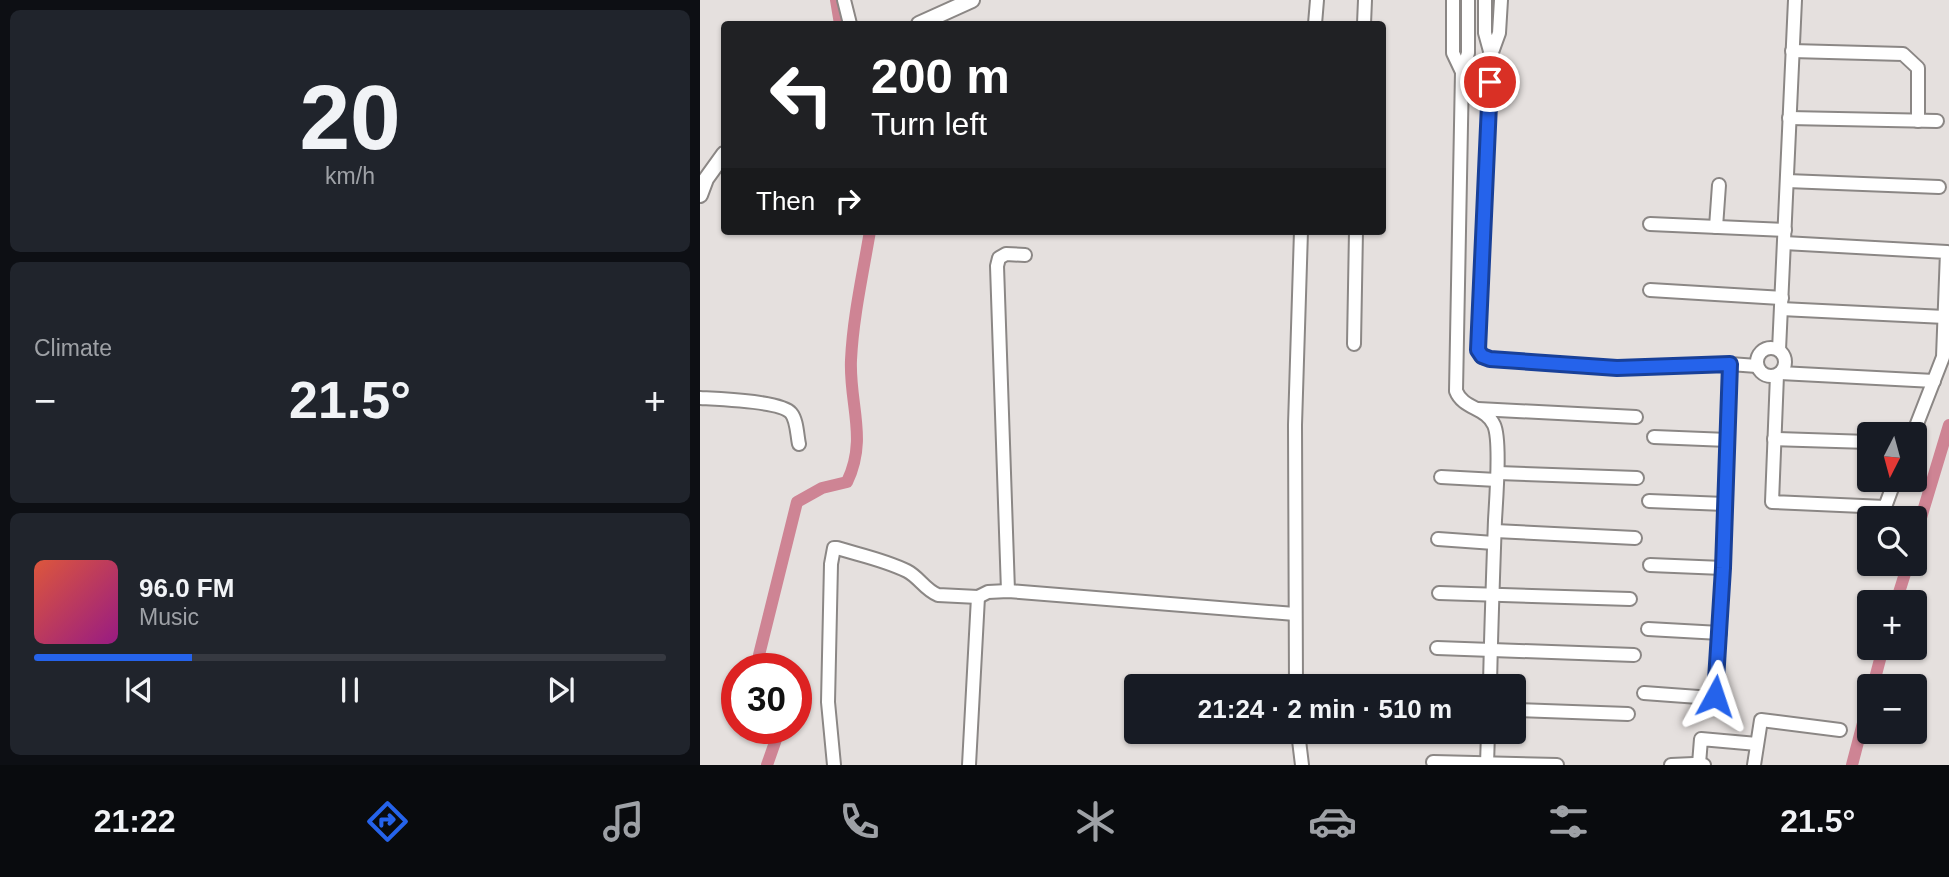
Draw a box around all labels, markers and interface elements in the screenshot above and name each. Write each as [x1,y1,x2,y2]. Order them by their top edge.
icon: left [756,49,847,140]
text: 200 m [871,49,1010,103]
pin [1460,52,1520,112]
icon: arrive [1471,63,1509,101]
text: 20 [299,67,401,168]
text: Turn left [871,106,987,142]
text: km/h [325,163,375,189]
icon: right [829,182,867,220]
text: Then [756,186,815,216]
text: Climate [34,335,112,361]
text: 21.5° [289,371,411,429]
text: − [34,380,56,422]
text: + [644,380,666,422]
north arrow [1857,422,1927,492]
map controls [1857,422,1927,744]
button: search [1857,506,1927,576]
text: 96.0 FM [139,573,234,603]
button: + [1857,590,1927,660]
text: Music [139,604,199,630]
speed limit sign: 30 [721,653,812,744]
position arrow [1678,659,1752,733]
icon: previous [120,671,158,709]
icon: pause [331,671,369,709]
icon: next [542,671,580,709]
button: − [1857,674,1927,744]
text: 21:24 · 2 min · 510 m [1198,694,1452,724]
icon: directions [363,797,412,846]
icon: music [599,797,648,846]
icon: phone [835,797,884,846]
icon: climate [1071,797,1120,846]
icon: car [1308,797,1357,846]
icon: filters [1544,797,1593,846]
text: 21:22 [94,803,175,839]
text: 21.5° [1780,803,1855,839]

